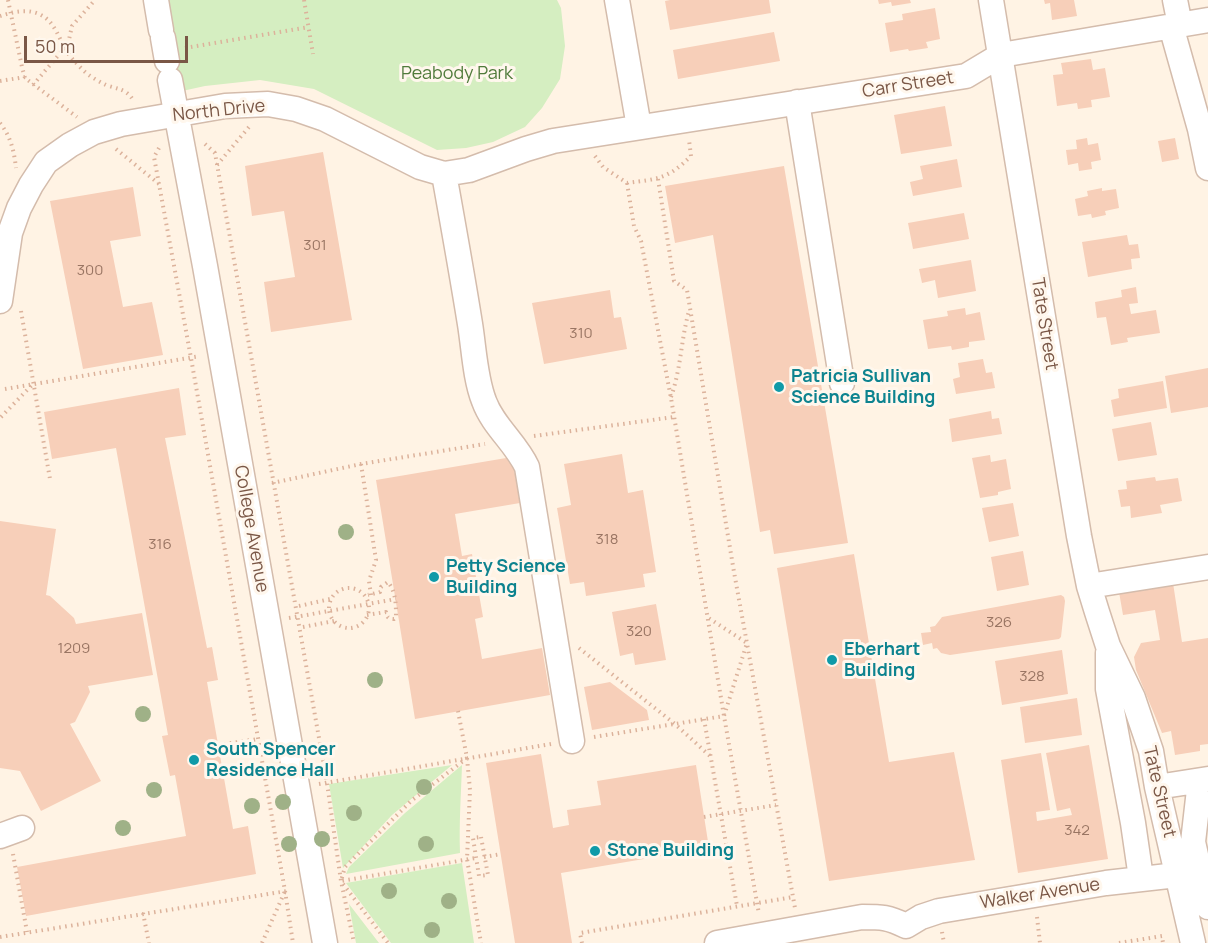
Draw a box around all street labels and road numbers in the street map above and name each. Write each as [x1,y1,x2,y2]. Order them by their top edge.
street label: Carr Street [861,67,955,103]
street label: North Drive [172,95,266,127]
street label: Tate Street [1026,276,1062,372]
street label: College Avenue [229,464,273,594]
street label: Tate Street [1138,744,1180,840]
street label: Walker Avenue [978,874,1102,914]

